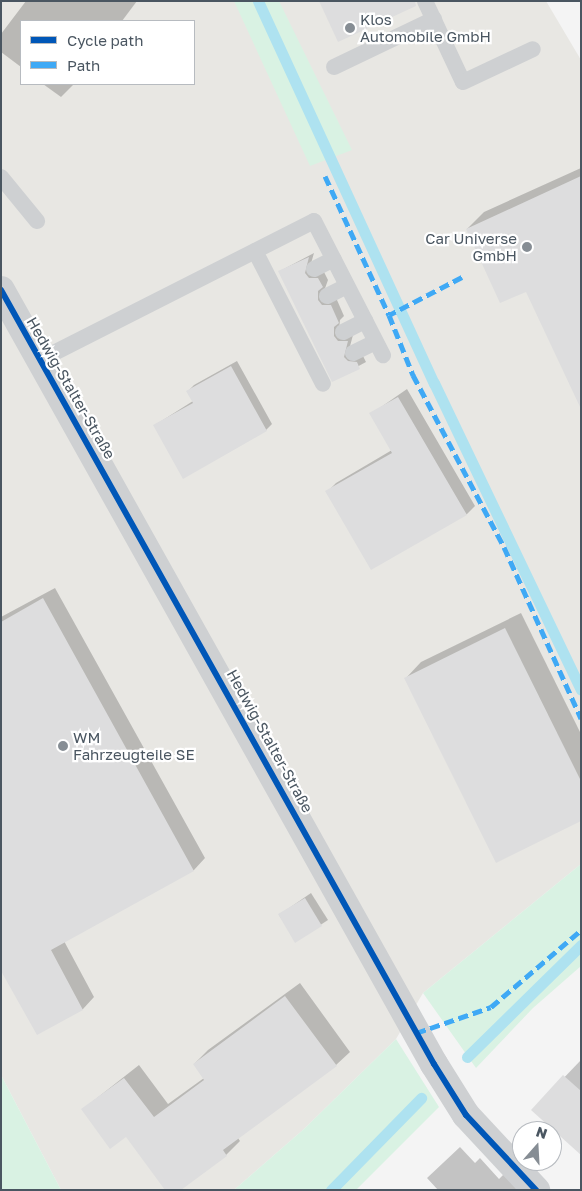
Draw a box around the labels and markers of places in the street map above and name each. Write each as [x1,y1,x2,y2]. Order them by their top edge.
place label: Klos Automobile GmbH [360,10,491,45]
marker: Klos Automobile GmbH [344,22,356,34]
place label: Car Universe GmbH [425,229,517,264]
marker: Car Universe GmbH [521,241,533,253]
place label: WM Fahrzeugteile SE [73,728,195,763]
marker: WM Fahrzeugteile SE [57,740,69,752]

